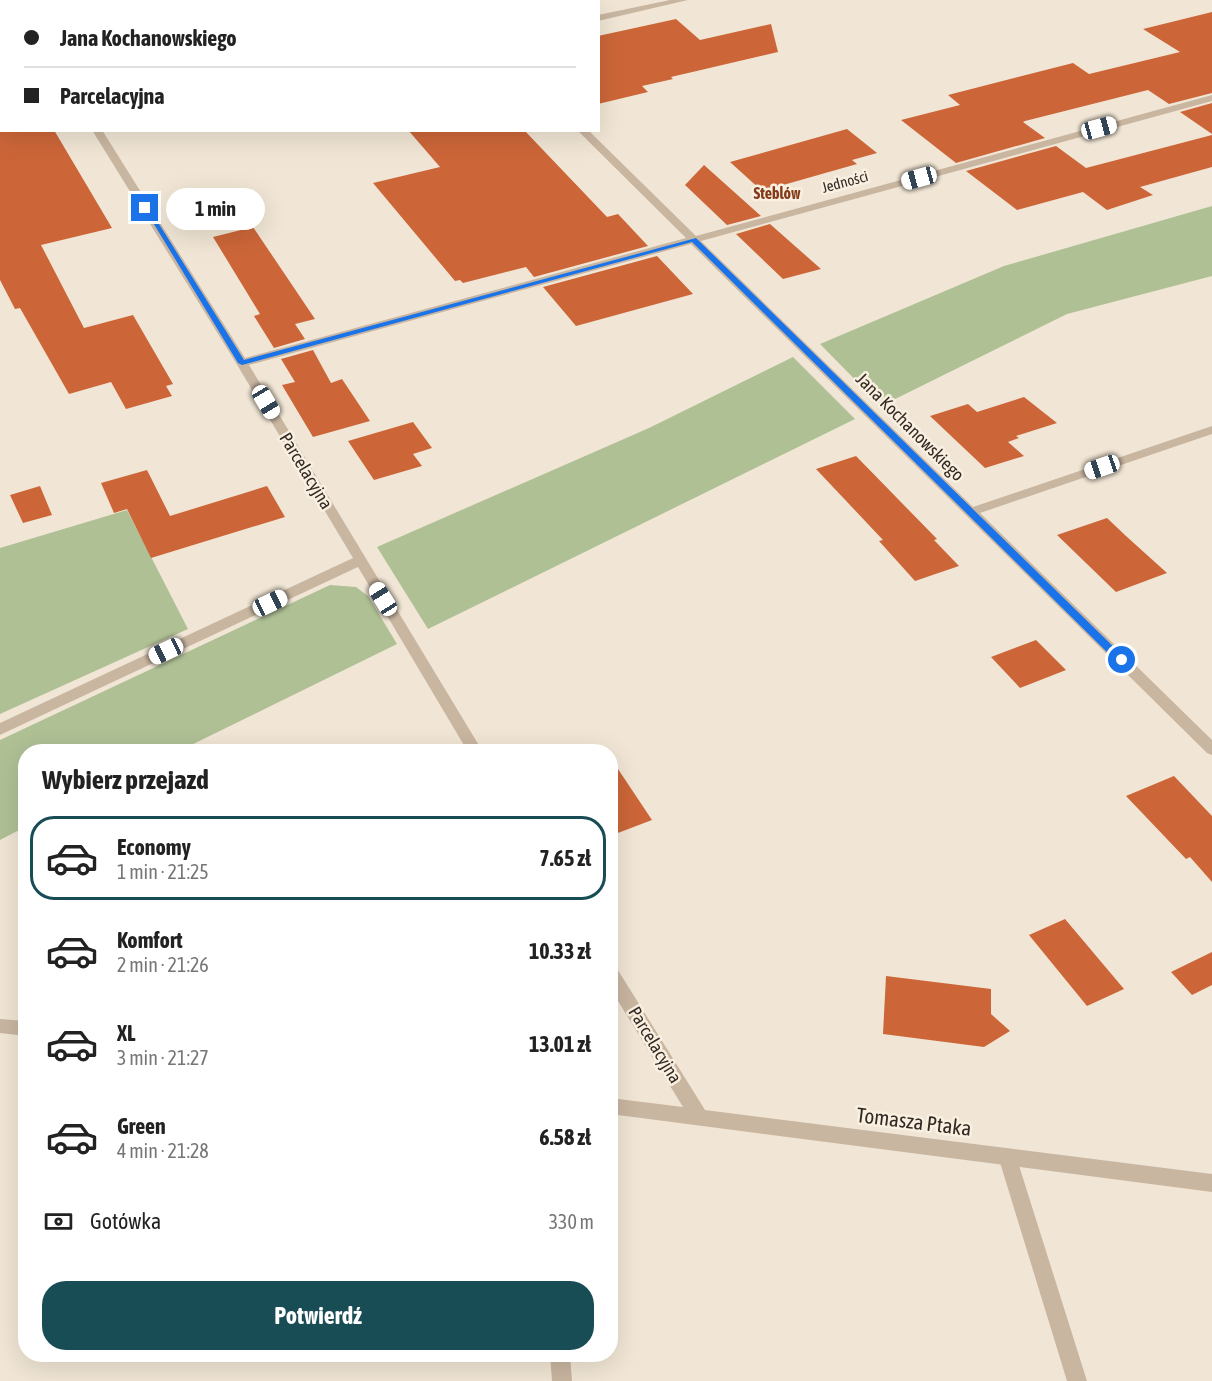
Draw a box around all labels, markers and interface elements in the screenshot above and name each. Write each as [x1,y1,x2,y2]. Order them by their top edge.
text: Jana Kochanowskiego [60,25,237,51]
text: Parcelacyjna [60,83,164,109]
car [1079,115,1119,141]
car [899,165,939,191]
street label: Jedności [820,167,870,196]
district label: Steblów [753,184,801,202]
callout: 1 min [166,187,265,229]
route end [131,194,158,221]
text: 1 min [195,197,236,220]
street label: Jana Kochanowskiego [852,368,969,485]
car [249,382,283,422]
street label: Parcelacyjna [275,429,337,513]
car [1082,453,1122,481]
car [366,579,400,619]
car [250,587,290,619]
car [146,635,186,667]
route start [1108,646,1135,673]
text: Wybierz przejazd [42,764,209,795]
icon: car [45,831,99,885]
text: Economy [117,834,191,860]
text: 7.65 zł [539,845,591,871]
text: 1 min · 21:25 [117,860,209,883]
icon: car [45,924,99,978]
text: Komfort [117,927,183,953]
text: 10.33 zł [529,938,591,964]
text: 2 min · 21:26 [117,953,209,976]
street label: Parcelacyjna [624,1003,686,1087]
icon: car [45,1017,99,1071]
text: XL [117,1020,135,1046]
text: 13.01 zł [529,1031,591,1057]
text: 3 min · 21:27 [117,1046,209,1069]
street label: Tomasza Ptaka [855,1102,973,1140]
icon: car [45,1110,99,1164]
text: Green [117,1113,166,1139]
text: 6.58 zł [539,1124,591,1150]
text: 4 min · 21:28 [117,1139,209,1162]
icon: cash [42,1205,75,1238]
text: Gotówka [90,1208,161,1234]
text: 330 m [549,1210,594,1233]
button: Potwierdź [42,1281,594,1350]

